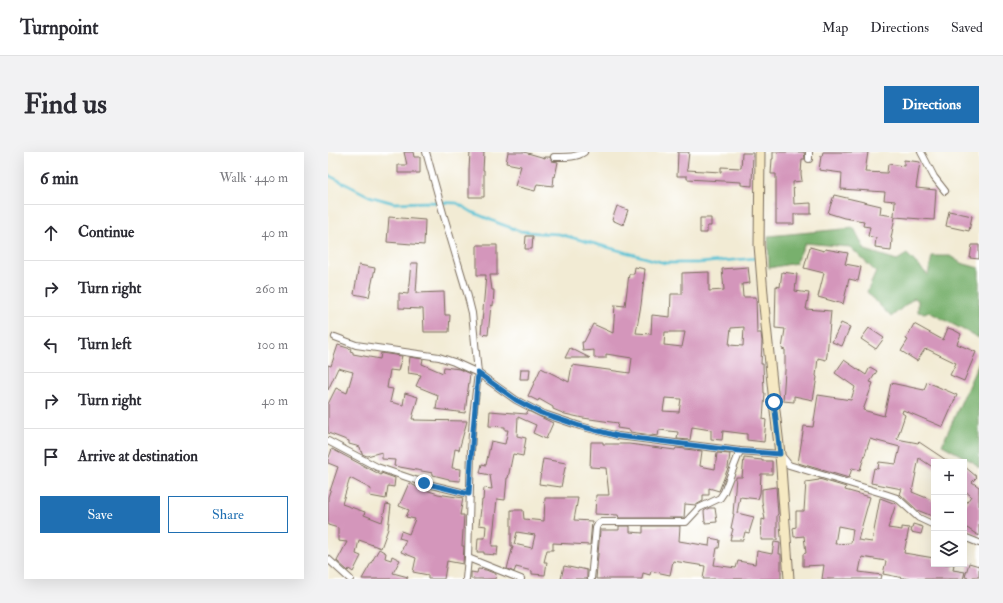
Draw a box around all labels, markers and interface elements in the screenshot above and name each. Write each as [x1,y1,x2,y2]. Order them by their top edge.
text: Turnpoint [20,16,98,40]
text: Map [822,19,848,36]
text: Directions [870,19,929,36]
text: Saved [951,19,983,36]
button: Directions [884,86,979,123]
text: Find us [24,87,107,122]
text: 6 min [40,168,79,189]
text: Walk · 440 m [219,170,288,186]
icon: ahead [40,222,62,244]
text: Continue [78,223,134,242]
text: 40 m [262,225,288,241]
icon: right [40,278,62,300]
text: Turn right [78,279,141,298]
text: 260 m [255,281,288,297]
icon: left [40,334,62,356]
text: Turn left [78,335,132,354]
text: 100 m [257,337,288,353]
icon: right [40,390,62,412]
text: Turn right [78,391,141,410]
text: 40 m [262,393,288,409]
route start [765,393,783,411]
icon: arrive [40,446,62,468]
text: Arrive at destination [78,447,198,466]
map controls [931,459,967,567]
button: + [931,459,967,495]
route end [415,474,433,492]
button: − [931,495,967,531]
button: Save [40,496,160,533]
button: Share [168,496,288,533]
button: layers [931,531,967,567]

